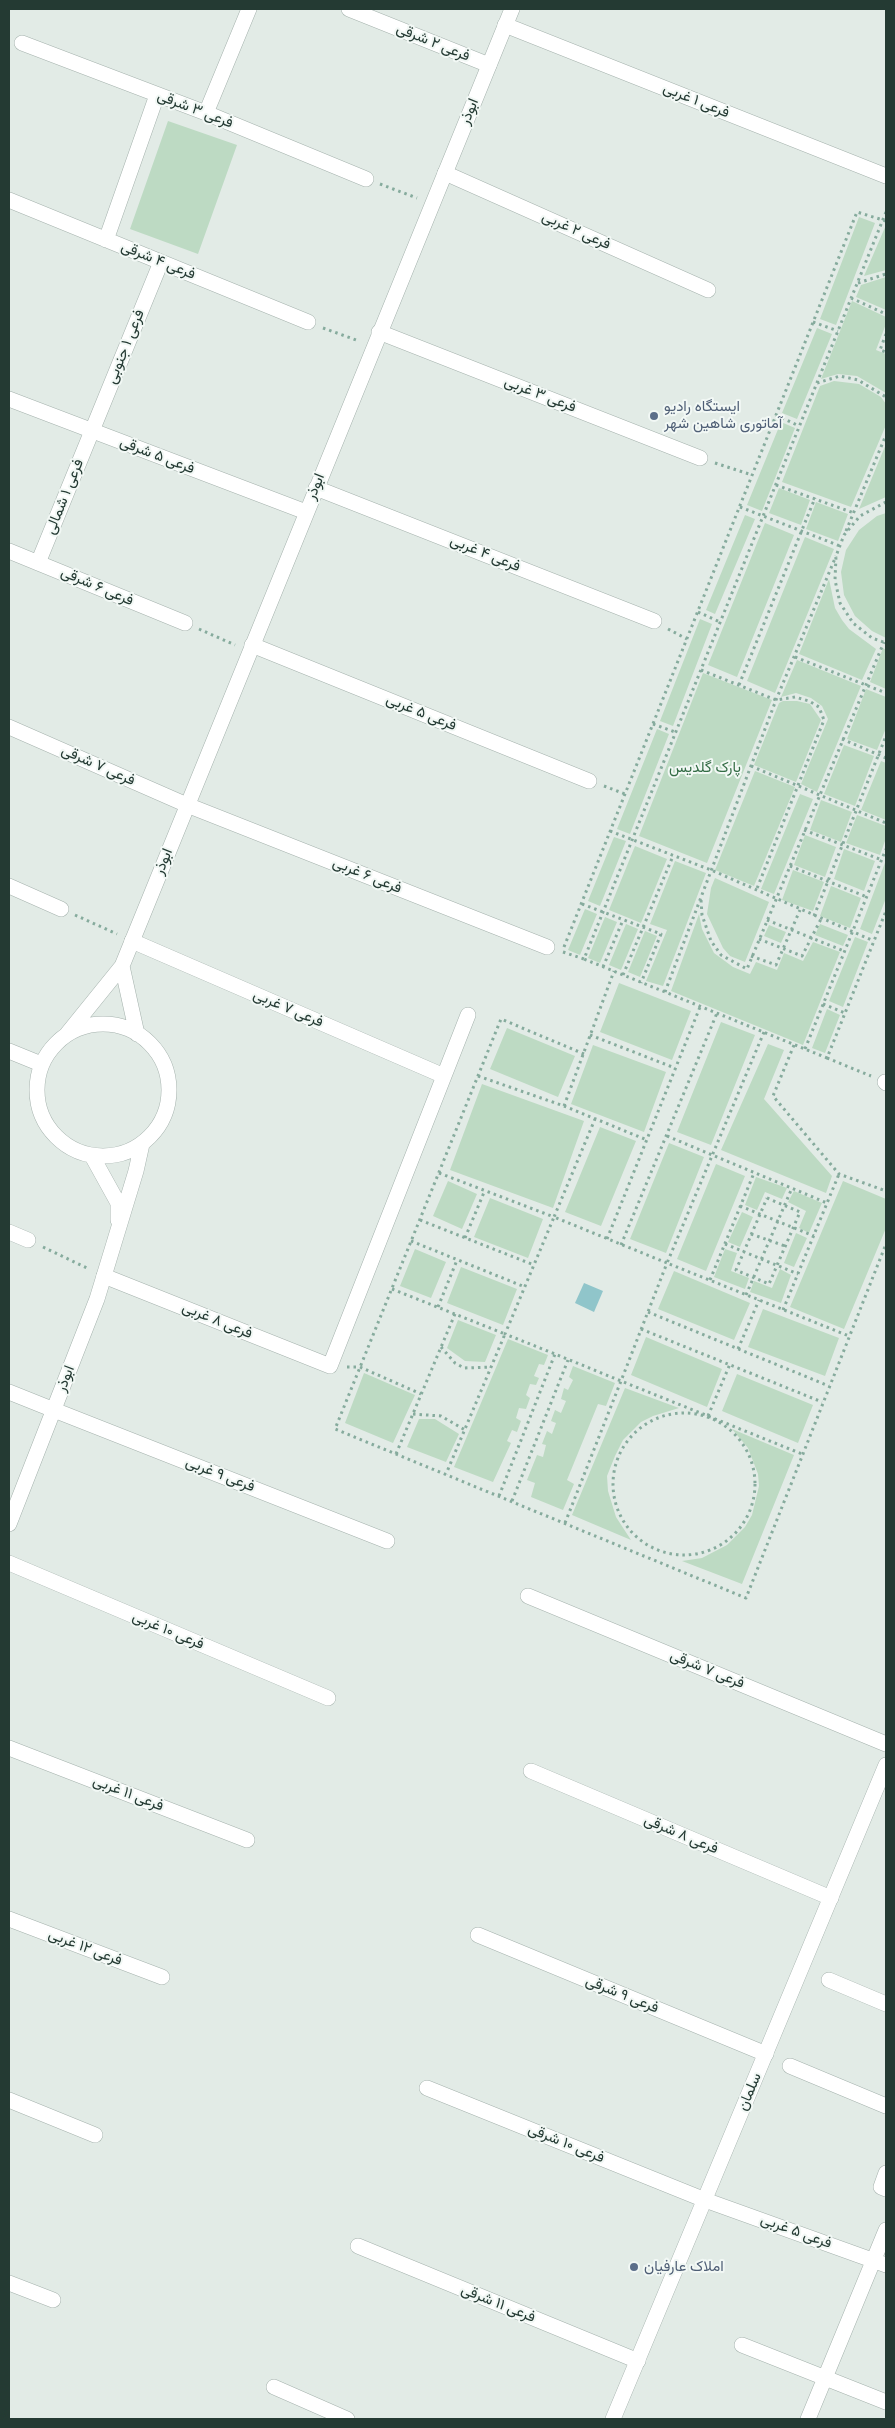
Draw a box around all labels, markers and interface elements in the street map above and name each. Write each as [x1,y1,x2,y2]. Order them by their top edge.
street label: فرعی ۲ شرقی [394,20,472,66]
street label: فرعی ۱ غربی [660,80,732,122]
street label: فرعی ۳ شرقی [155,87,235,133]
street label: ابوذر [457,96,483,128]
street label: فرعی ۲ غربی [539,208,613,254]
street label: فرعی ۴ شرقی [118,238,198,284]
street label: فرعی ۱ جنوبی [103,307,149,387]
street label: فرعی ۳ غربی [502,373,578,417]
place label: ایستگاه رادیو آماتوری شاهین شهر [664,398,782,433]
marker: ایستگاه رادیو آماتوری شاهین شهر [648,410,660,422]
street label: فرعی ۵ شرقی [117,433,197,479]
street label: فرعی ۱ شمالی [42,457,88,537]
street label: ابوذر [303,471,329,503]
street label: فرعی ۴ غربی [447,532,523,576]
street label: فرعی ۶ شرقی [58,564,136,610]
street label: فرعی ۵ غربی [383,691,459,735]
street label: فرعی ۷ شرقی [58,742,138,790]
park label: پارک گلدیس [669,759,741,777]
street label: ابوذر [151,846,177,878]
street label: فرعی ۶ غربی [330,854,404,898]
street label: فرعی ۷ غربی [250,986,326,1032]
street label: فرعی ۸ غربی [179,1299,255,1343]
street label: ابوذر [53,1363,79,1395]
street label: فرعی ۹ غربی [183,1454,257,1496]
street label: فرعی ۱۰ غربی [129,1608,207,1654]
street label: فرعی ۷ شرقی [667,1647,747,1693]
street label: فرعی ۱۱ غربی [90,1772,166,1816]
street label: فرعی ۸ شرقی [641,1811,721,1859]
street label: فرعی ۱۲ غربی [45,1926,125,1970]
street label: فرعی ۹ شرقی [583,1972,661,2018]
street label: سلمان [734,2070,766,2114]
street label: فرعی ۱۰ شرقی [525,2121,607,2167]
street label: فرعی ۵ غربی [758,2211,834,2253]
place label: املاک عارفیان [644,2258,724,2276]
marker: املاک عارفیان [628,2261,640,2273]
street label: فرعی ۱۱ شرقی [458,2281,538,2327]

